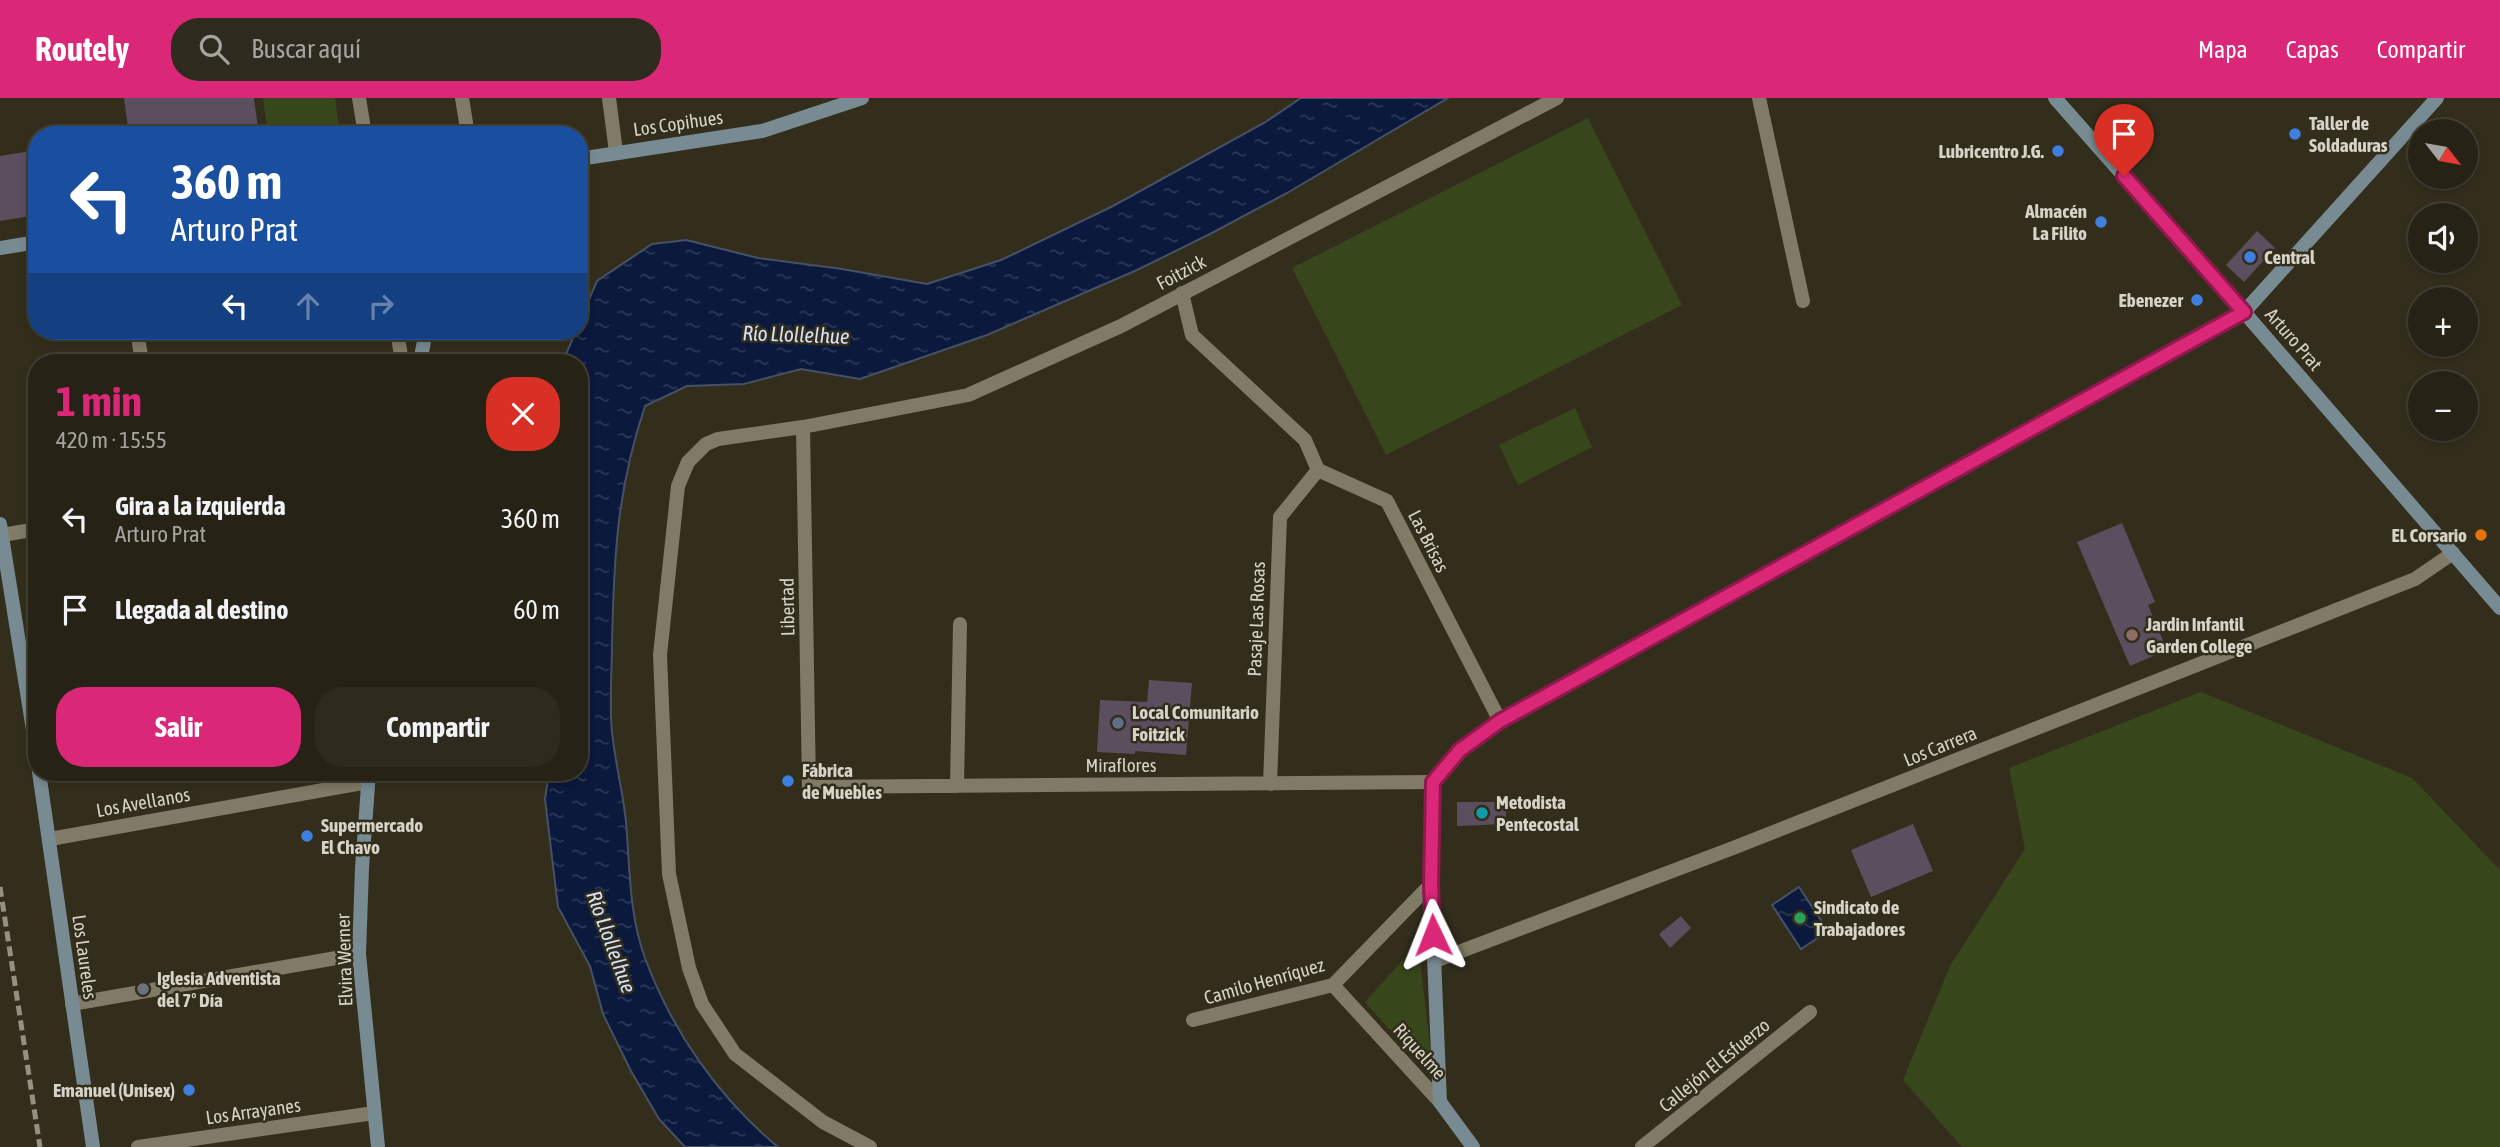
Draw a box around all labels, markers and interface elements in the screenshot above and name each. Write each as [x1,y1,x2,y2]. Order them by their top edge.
search box [171,18,661,81]
text: Routely [35,30,129,68]
icon: search [195,30,233,68]
text: Buscar aquí [251,34,361,64]
text: Mapa [2198,36,2248,63]
text: Capas [2286,36,2339,63]
text: Compartir [2377,36,2465,63]
pin [2094,104,2154,176]
street label: Los Copihues [632,106,724,140]
place label: Taller de Soldaduras [2309,112,2388,156]
icon: arrive [2105,115,2143,153]
north arrow [2408,119,2478,189]
map controls [2408,119,2478,441]
marker: Taller de Soldaduras [2287,126,2303,142]
place label: Lubricentro J.G. [1938,140,2045,162]
marker: Lubricentro J.G. [2050,143,2066,159]
text: 360 m [171,153,282,209]
icon: left [56,154,147,245]
place label: Almacén La Filito [2024,200,2087,244]
button: sound [2408,203,2478,273]
text: Arturo Prat [171,211,298,248]
marker: Almacén La Filito [2093,214,2109,230]
place label: Central [2264,246,2316,268]
marker: Central [2242,249,2258,265]
street label: Foitzick [1153,250,1210,294]
icon: left [216,287,254,325]
icon: ahead [289,287,327,325]
icon: right [362,287,400,325]
button: + [2408,287,2478,357]
place label: Ebenezer [2119,289,2183,311]
marker: Ebenezer [2189,292,2205,308]
street label: Arturo Prat [2261,303,2327,375]
water label: Río Llollelhue [742,320,850,348]
button: − [2408,371,2478,441]
text: 1 min [56,377,142,425]
button: close [486,377,560,451]
text: 420 m · 15:55 [56,427,167,453]
text: Gira a la izquierda [115,491,286,521]
icon: left [56,500,94,538]
text: 360 m [501,504,560,534]
street label: Las Brisas [1404,506,1454,576]
text: Arturo Prat [115,521,206,547]
place label: EL Corsario [2391,524,2467,546]
marker: EL Corsario [2473,527,2489,543]
street label: Pasaje Las Rosas [1243,561,1269,677]
street label: Libertad [775,578,799,636]
icon: arrive [56,591,94,629]
text: Llegada al destino [115,595,288,625]
text: 60 m [513,595,560,625]
place label: Jardin Infantil Garden College [2145,613,2253,657]
marker: Jardin Infantil Garden College [2124,627,2140,643]
button: Salir [56,687,301,767]
button: Compartir [315,687,560,767]
place label: Local Comunitario Foitzick [1132,701,1259,745]
marker: Local Comunitario Foitzick [1110,715,1126,731]
street label: Los Carrera [1900,721,1980,771]
street label: Miraflores [1085,754,1157,776]
place label: Fábrica de Muebles [802,759,882,803]
marker: Fábrica de Muebles [780,773,796,789]
street label: Los Avellanos [94,783,192,821]
place label: Metodista Pentecostal [1496,791,1580,835]
marker: Metodista Pentecostal [1474,805,1490,821]
place label: Supermercado El Chavo [321,814,423,858]
marker: Supermercado El Chavo [299,828,315,844]
water label: Río Llollelhue [582,887,642,996]
place label: Sindicato de Trabajadores [1814,896,1905,940]
position arrow [1396,898,1470,972]
marker: Sindicato de Trabajadores [1792,910,1808,926]
street label: Los Laureles [68,913,102,1001]
street label: Elvira Werner [331,913,357,1007]
street label: Camilo Henríquez [1201,953,1327,1009]
place label: Iglesia Adventista del 7° Día [157,967,281,1011]
marker: Iglesia Adventista del 7° Día [135,981,151,997]
street label: Callejón El Esfuerzo [1654,1014,1774,1116]
street label: Riquelme [1389,1018,1451,1084]
place label: Emanuel (Unisex) [53,1079,175,1101]
marker: Emanuel (Unisex) [181,1082,197,1098]
street label: Los Arrayanes [204,1093,302,1129]

